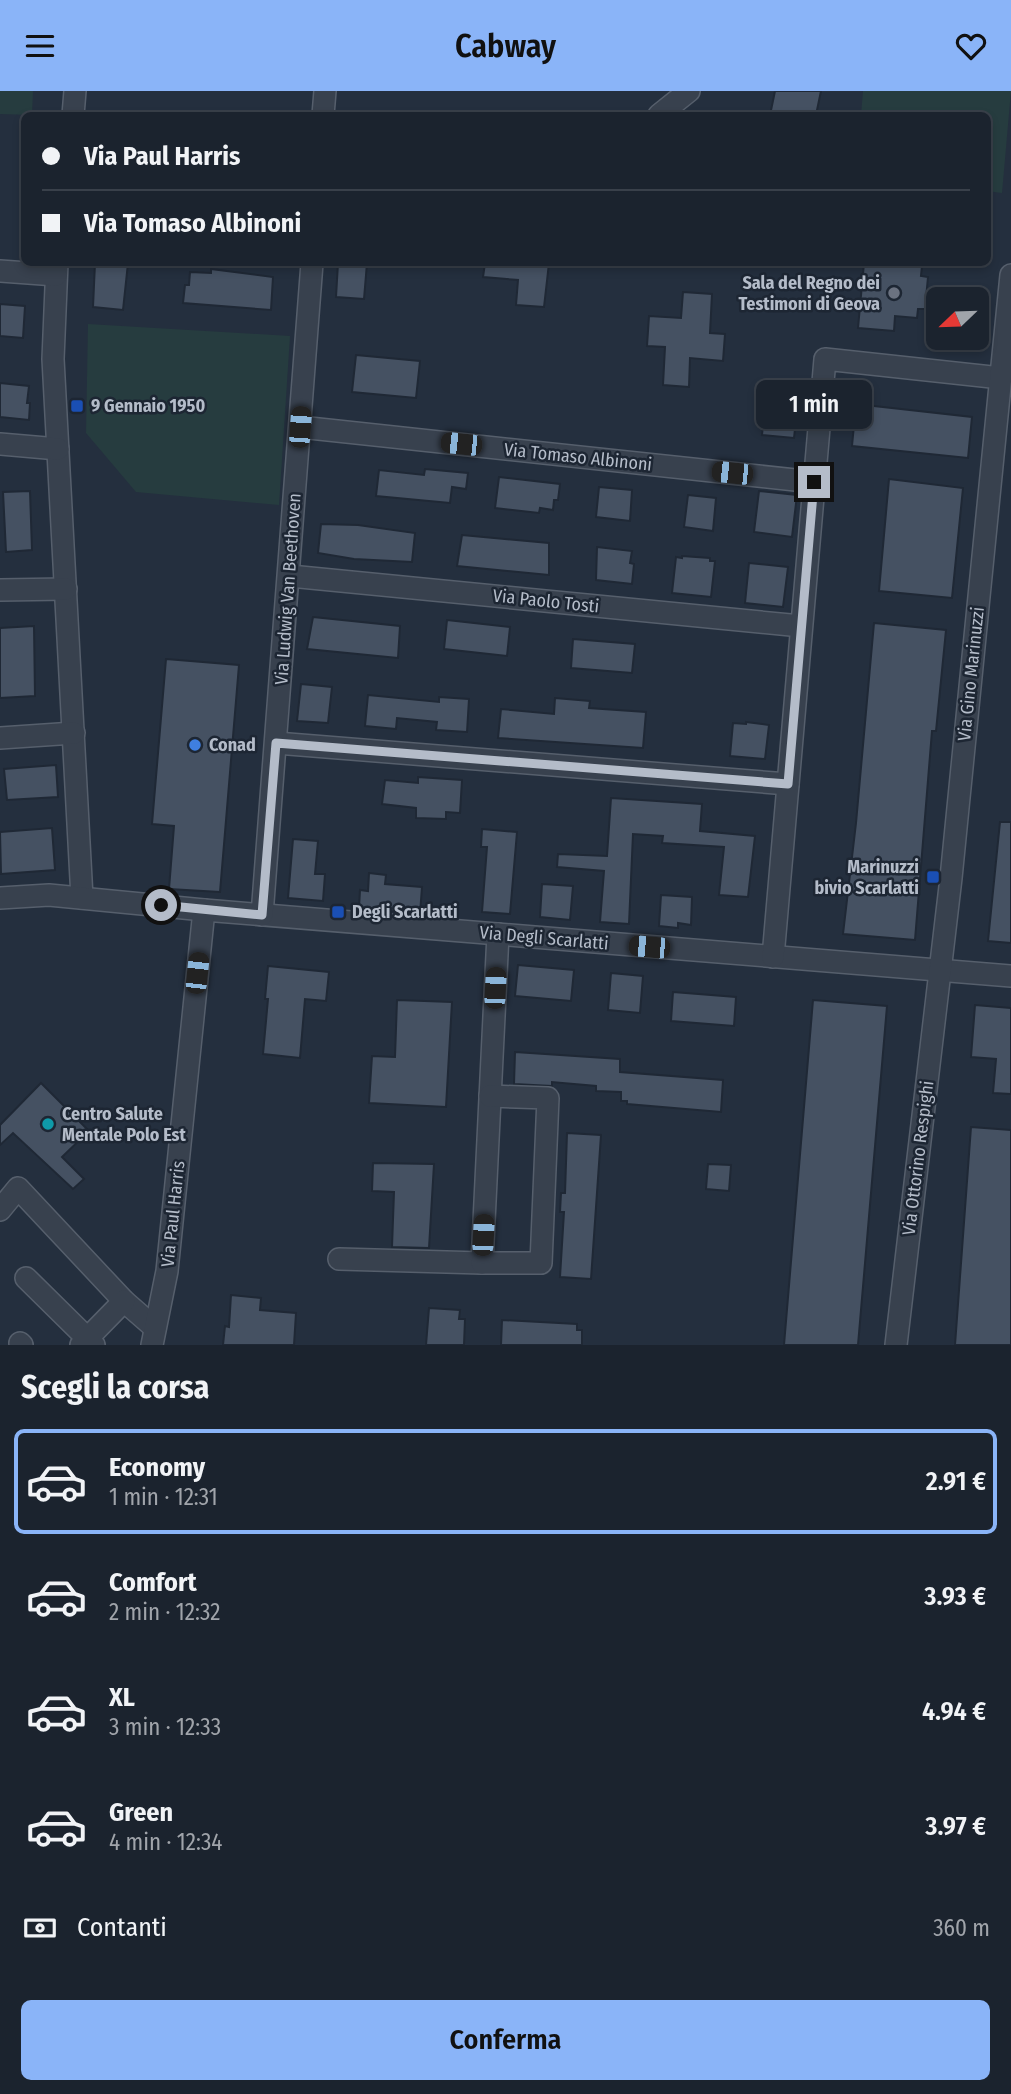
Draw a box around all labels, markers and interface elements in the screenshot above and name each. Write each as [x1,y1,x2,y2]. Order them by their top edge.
icon: menu [21,27,59,65]
text: Cabway [455,27,556,65]
icon: heart [952,27,990,65]
text: Via Paul Harris [84,141,240,172]
text: Via Tomaso Albinoni [84,208,301,239]
place label: Sala del Regno dei Testimoni di Geova [738,272,880,315]
marker: Sala del Regno dei Testimoni di Geova [886,285,902,301]
north arrow [926,287,989,350]
map controls [926,287,989,350]
callout: 1 min [756,381,872,429]
text: 1 min [789,390,839,418]
place label: 9 Gennaio 1950 [91,395,205,417]
marker: 9 Gennaio 1950 [69,398,85,414]
car [289,405,312,449]
car [440,431,483,457]
street label: Via Tomaso Albinoni [503,438,653,476]
car [711,460,754,486]
route end [798,466,830,498]
street label: Via Ludwig Van Beethoven [270,492,306,686]
street label: Via Paolo Tosti [492,584,600,618]
street label: Via Gino Marinuzzi [953,606,989,742]
place label: Conad [209,734,256,756]
marker: Conad [187,737,203,753]
place label: Marinuzzi bivio Scarlatti [814,856,919,899]
marker: Marinuzzi bivio Scarlatti [925,869,941,885]
route start [145,889,177,921]
place label: Degli Scarlatti [352,901,458,923]
marker: Degli Scarlatti [330,904,346,920]
street label: Via Degli Scarlatti [479,921,609,955]
car [628,935,671,959]
car [185,951,210,995]
car [484,966,507,1010]
street label: Via Ottorino Respighi [898,1079,938,1237]
place label: Centro Salute Mentale Polo Est [62,1103,187,1146]
marker: Centro Salute Mentale Polo Est [40,1116,56,1132]
street label: Via Paul Harris [156,1159,190,1268]
car [472,1213,495,1257]
text: Scegli la corsa [21,1368,209,1406]
icon: car [25,1450,88,1513]
text: Economy [109,1452,205,1483]
text: 2.91 € [926,1466,986,1497]
text: 1 min · 12:31 [109,1483,218,1511]
icon: car [25,1565,88,1628]
text: Comfort [109,1567,197,1598]
text: 3.93 € [924,1581,986,1612]
text: 2 min · 12:32 [109,1598,220,1626]
icon: car [25,1680,88,1743]
text: XL [109,1682,135,1713]
text: 4.94 € [922,1696,986,1727]
text: 3 min · 12:33 [109,1713,221,1741]
icon: car [25,1795,88,1858]
text: Green [109,1797,173,1828]
text: 3.97 € [925,1811,986,1842]
text: 4 min · 12:34 [109,1828,222,1856]
icon: cash [21,1909,59,1947]
text: Contanti [77,1912,167,1943]
text: 360 m [933,1914,990,1942]
button: Conferma [21,2000,990,2080]

